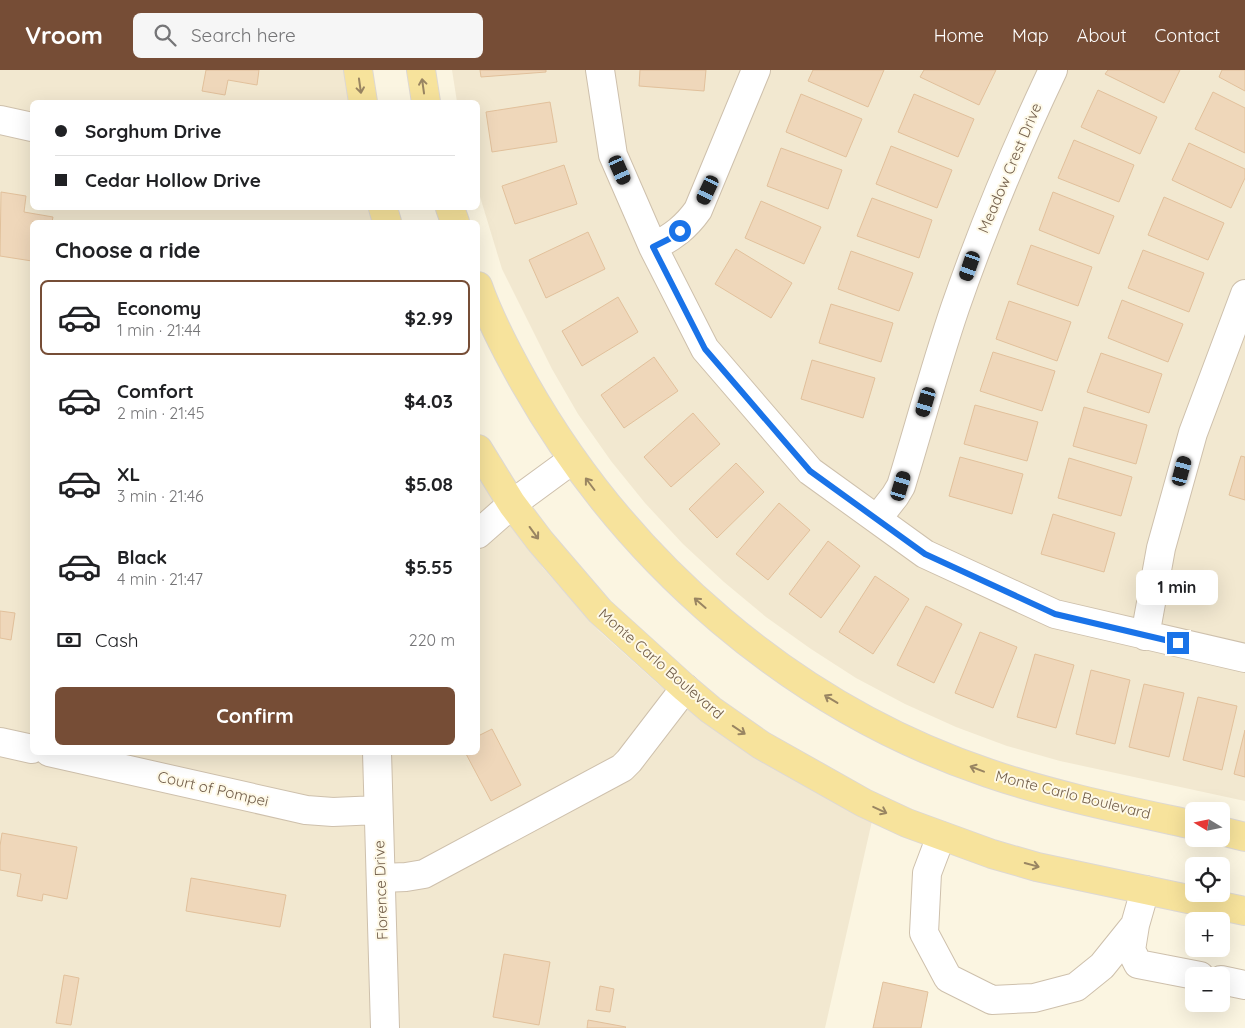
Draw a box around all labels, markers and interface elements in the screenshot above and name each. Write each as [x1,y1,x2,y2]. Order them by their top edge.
search box [133,13,483,58]
text: Vroom [25,20,103,50]
icon: search [151,21,179,49]
text: Search here [191,23,296,47]
text: Home [934,24,984,47]
text: Map [1012,24,1049,47]
text: About [1077,24,1127,47]
text: Contact [1155,24,1220,47]
one-way arrow [356,78,366,94]
one-way arrow [418,79,428,95]
street label: Meadow Crest Drive [974,100,1046,236]
text: Sorghum Drive [85,119,222,143]
car [607,153,632,187]
text: Cedar Hollow Drive [85,168,261,192]
car [694,173,721,207]
route start [669,220,691,242]
text: Choose a ride [55,236,200,264]
car [958,249,981,283]
icon: car [57,295,102,340]
text: Economy [117,296,201,320]
text: $2.99 [405,306,453,330]
text: 1 min · 21:44 [117,320,201,340]
icon: car [57,378,102,423]
text: Comfort [117,379,194,403]
car [914,385,937,419]
text: $4.03 [404,389,453,413]
text: 2 min · 21:45 [117,403,204,423]
car [1170,455,1193,487]
icon: car [57,461,102,506]
text: XL [117,462,140,486]
car [889,469,912,503]
text: $5.08 [405,472,453,496]
one-way arrow [585,478,596,491]
text: 3 min · 21:46 [117,486,204,506]
one-way arrow [529,526,539,540]
icon: car [57,544,102,589]
text: Black [117,545,167,569]
text: $5.55 [405,555,453,579]
text: 4 min · 21:47 [117,569,203,589]
callout: 1 min [1137,570,1219,606]
text: 1 min [1158,577,1196,597]
one-way arrow [694,597,707,609]
street label: Monte Carlo Boulevard [595,604,728,723]
icon: cash [55,626,83,654]
text: Cash [95,628,139,652]
text: 220 m [409,630,455,650]
route end [1167,632,1189,654]
button: Confirm [55,687,455,745]
one-way arrow [824,694,838,704]
one-way arrow [731,725,745,735]
one-way arrow [970,764,985,773]
street label: Monte Carlo Boulevard [993,766,1153,823]
street label: Court of Pompei [156,767,270,811]
north arrow [1185,802,1230,848]
map controls [1185,802,1230,1012]
one-way arrow [872,805,887,815]
street label: Florence Drive [369,840,392,940]
button: locate [1185,857,1230,902]
one-way arrow [1024,861,1040,870]
button: + [1185,912,1230,957]
button: − [1185,967,1230,1012]

